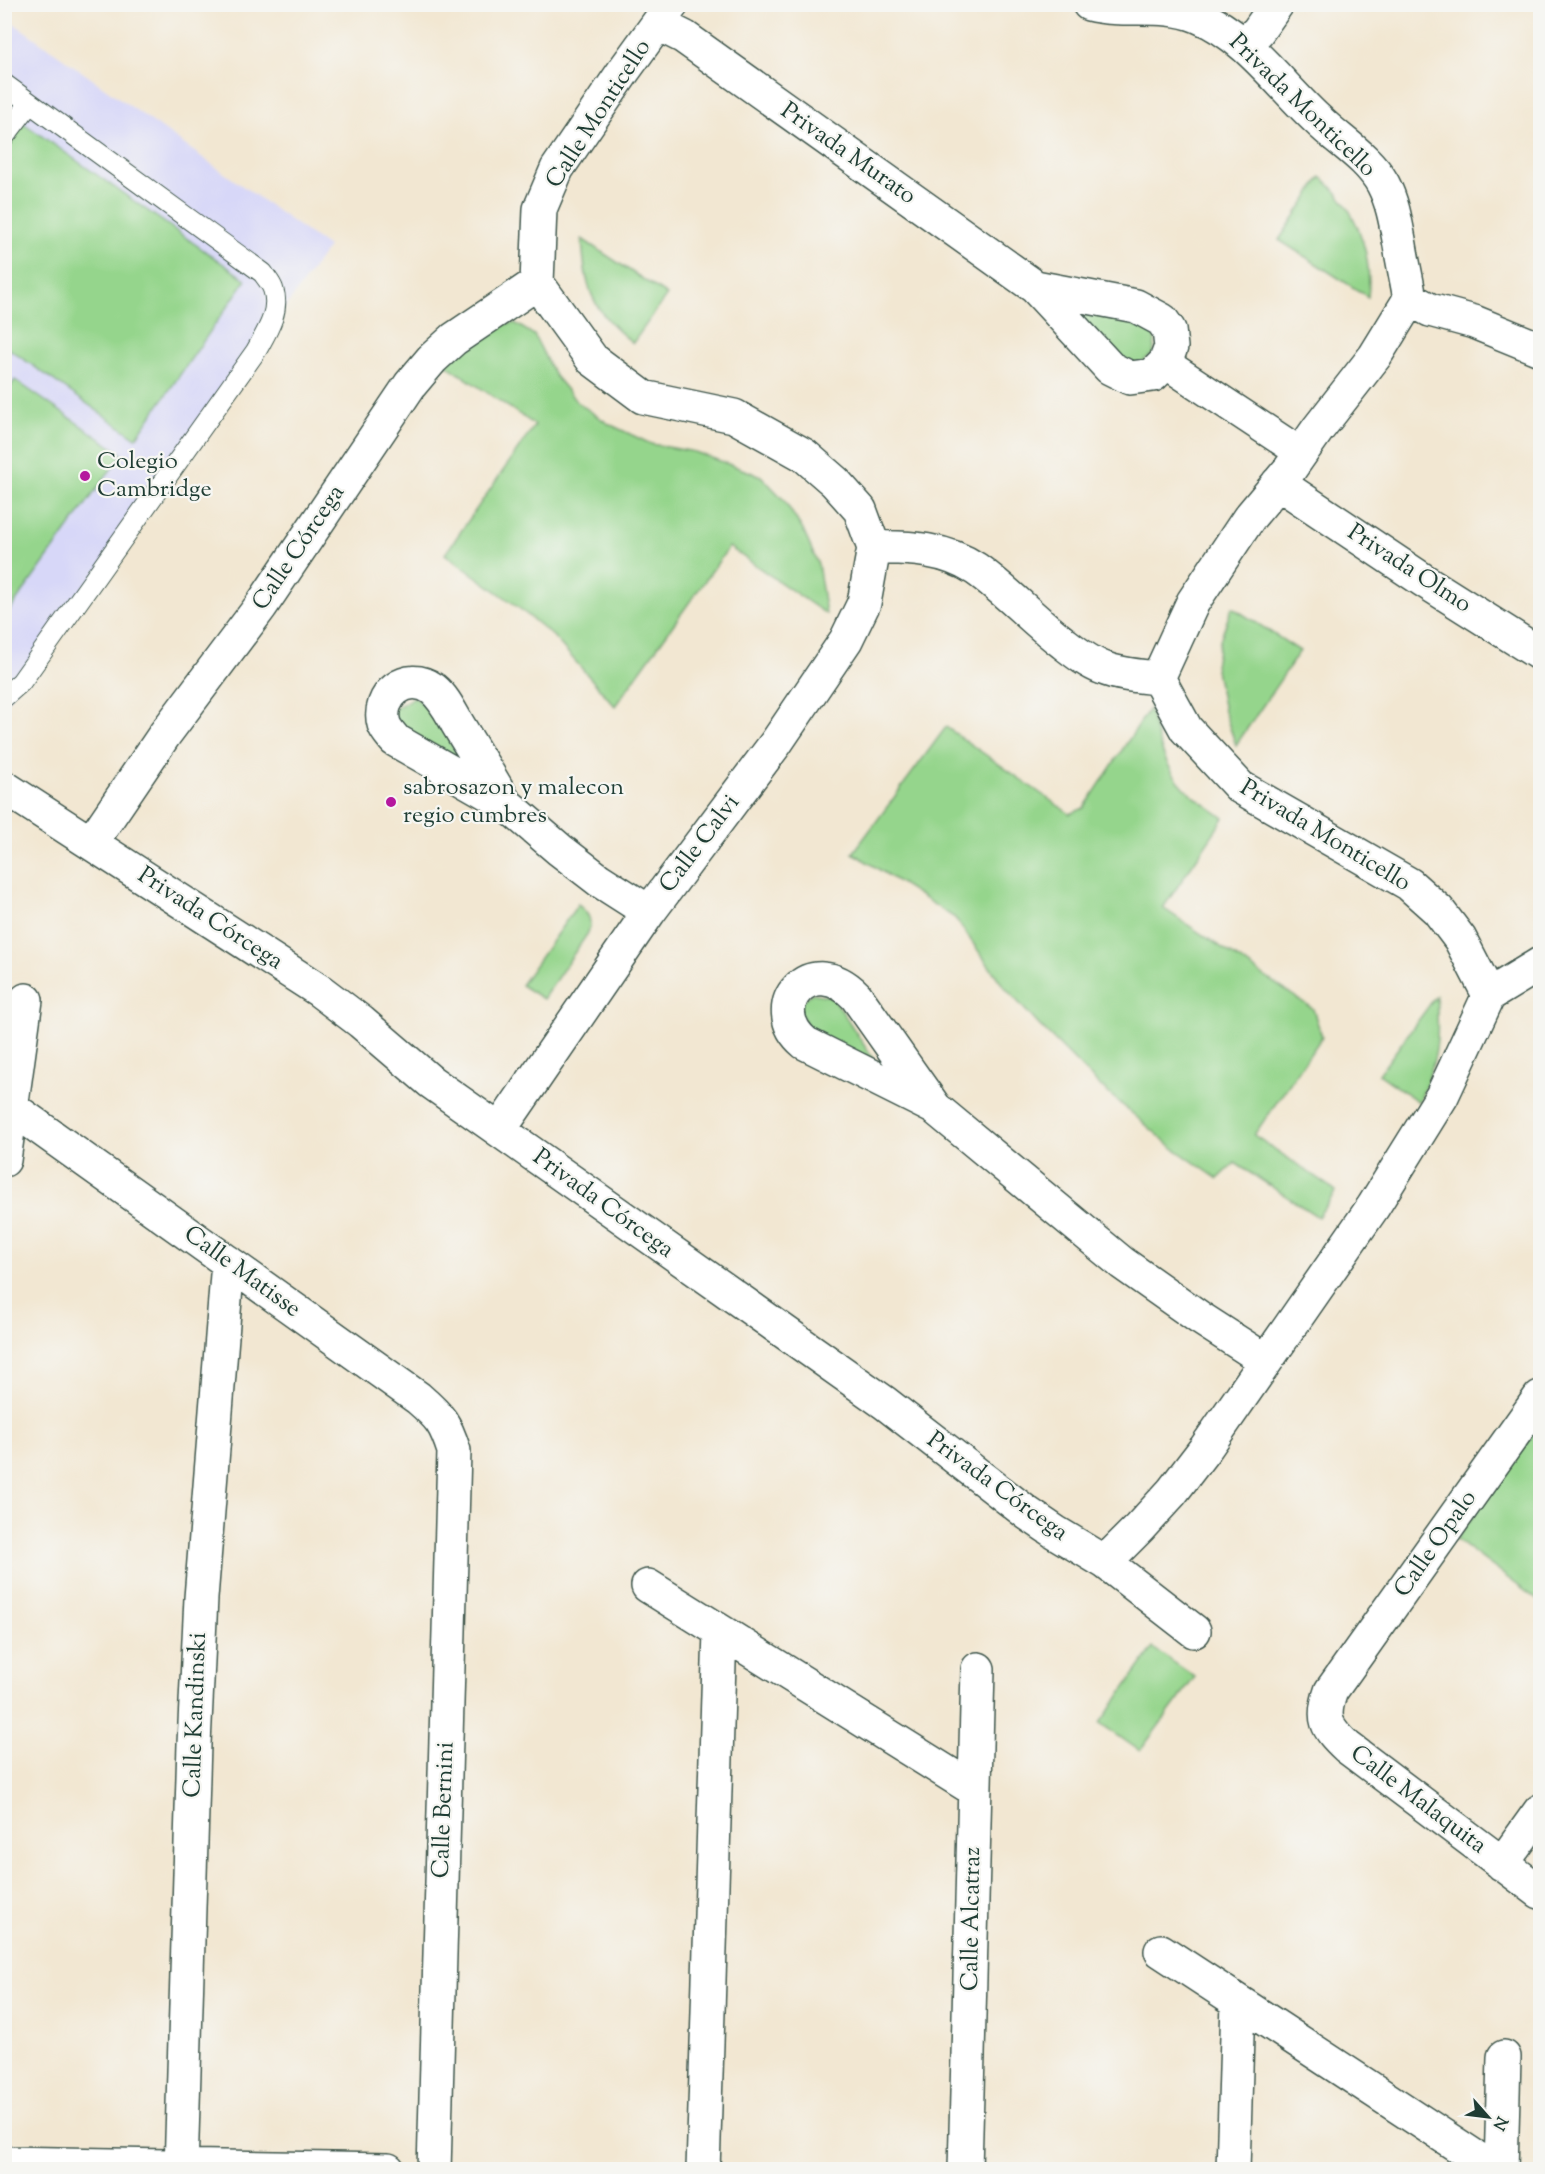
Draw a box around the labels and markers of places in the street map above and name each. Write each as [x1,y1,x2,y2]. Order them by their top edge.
place label: Colegio Cambridge [97,445,212,507]
marker: Colegio Cambridge [78,469,92,483]
place label: sabrosazon y malecon regio cumbres [403,771,624,833]
marker: sabrosazon y malecon regio cumbres [384,795,398,809]

